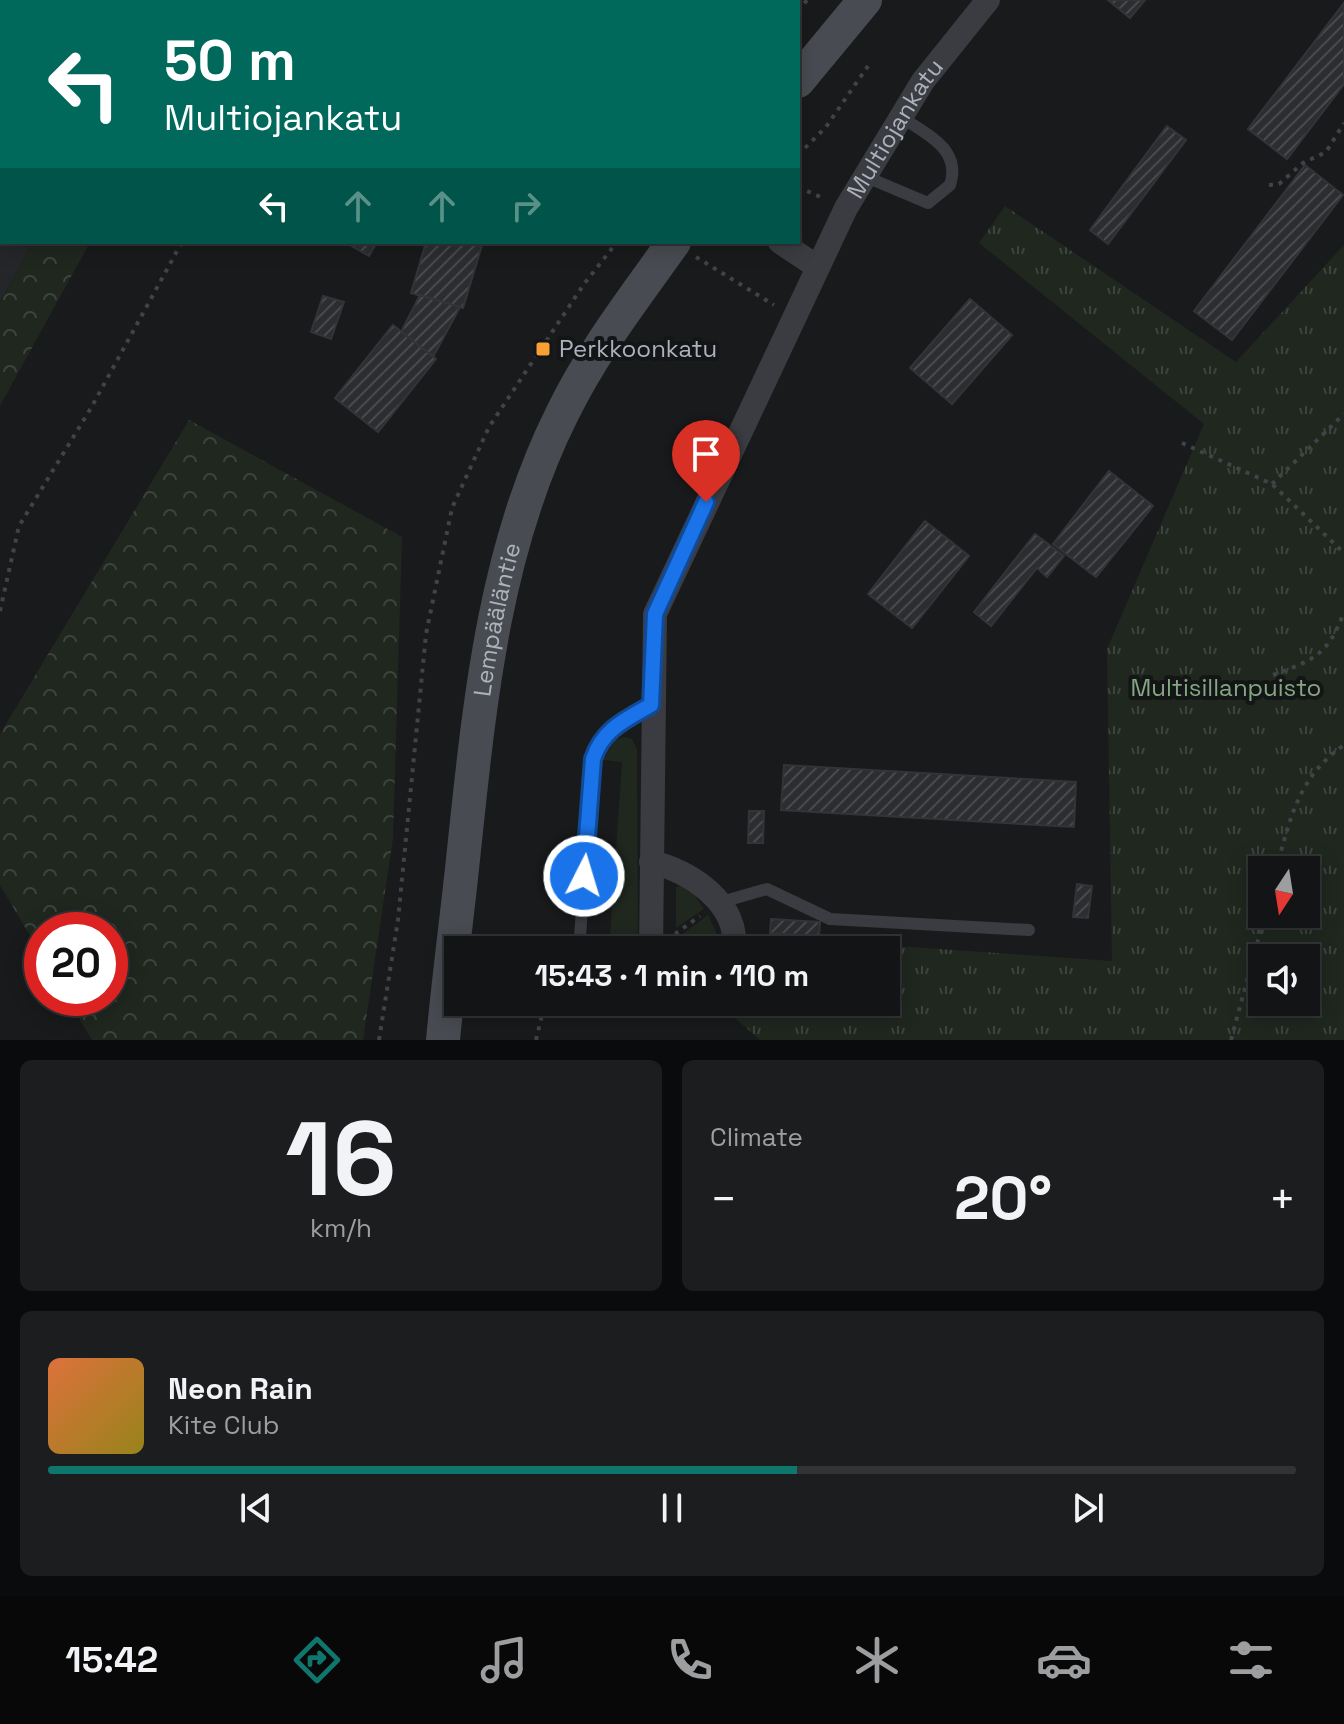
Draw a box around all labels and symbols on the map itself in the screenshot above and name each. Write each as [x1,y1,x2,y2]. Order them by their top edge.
street label: Multiojankatu [839,52,950,204]
place label: Perkkoonkatu [559,333,717,364]
marker: Perkkoonkatu [534,340,552,358]
pin [672,420,740,502]
street label: Lempääläntie [466,539,527,699]
park label: Multisillanpuisto [1131,672,1321,703]
position arrow [542,834,626,918]
north arrow [1248,856,1320,928]
speed limit sign: 20 [24,912,128,1016]

